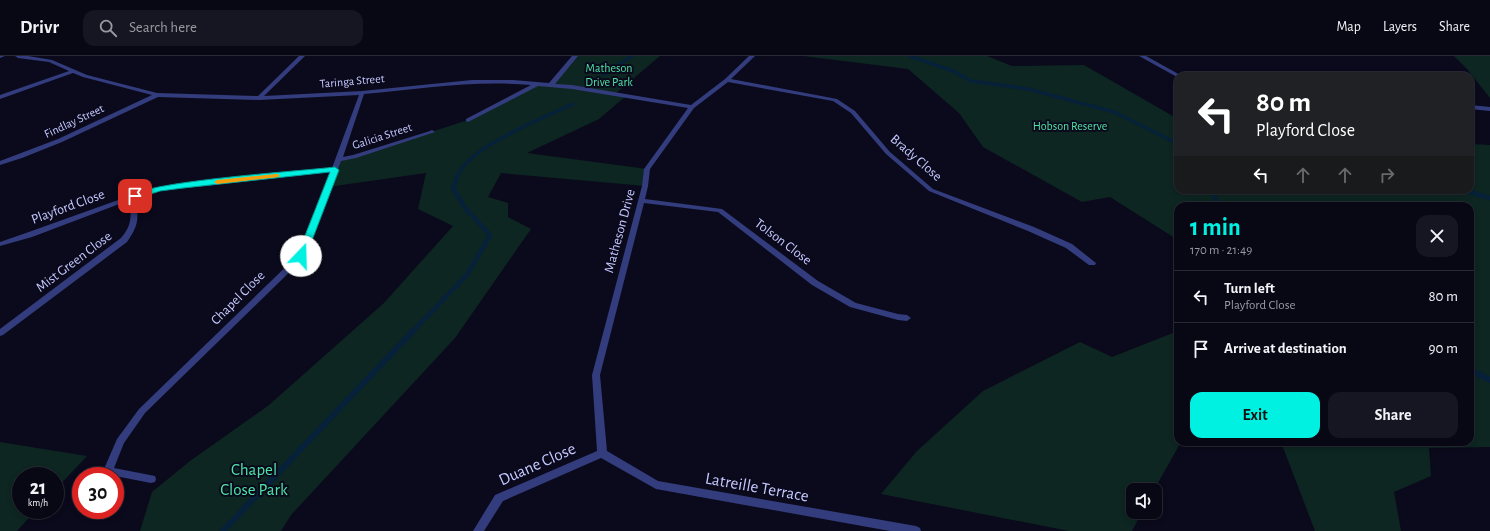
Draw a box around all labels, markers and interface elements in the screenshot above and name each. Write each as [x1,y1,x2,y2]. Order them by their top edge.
search box [83,10,363,46]
icon: search [97,17,119,39]
text: Drivr [20,18,59,37]
text: Search here [129,20,197,35]
text: Map [1336,20,1361,34]
text: Layers [1383,20,1417,34]
text: Share [1439,20,1470,34]
park label: Matheson Drive Park [585,62,633,88]
street label: Taringa Street [319,72,385,90]
icon: left [1190,88,1242,140]
text: 80 m [1256,89,1311,117]
street label: Findlay Street [42,102,106,141]
park label: Hobson Reserve [1033,120,1107,132]
street label: Galicia Street [351,121,413,151]
text: Playford Close [1256,122,1355,140]
street label: Brady Close [888,132,944,184]
icon: left [1250,164,1272,186]
icon: ahead [1292,164,1314,186]
icon: ahead [1334,164,1356,186]
icon: right [1376,164,1398,186]
pin [118,179,152,213]
icon: arrive [124,185,146,207]
street label: Playford Close [29,187,107,227]
street label: Matheson Drive [602,188,638,274]
button: close [1416,215,1458,257]
street label: Tolson Close [752,216,814,268]
text: 1 min [1190,216,1241,240]
street label: Mist Green Close [34,229,114,295]
position arrow [280,235,322,277]
text: 170 m · 21:49 [1190,244,1252,257]
street label: Chapel Close [208,268,268,328]
text: Turn left [1224,281,1275,296]
icon: left [1190,286,1212,308]
text: 80 m [1428,289,1458,304]
text: Playford Close [1224,299,1296,312]
icon: arrive [1190,338,1212,360]
text: Arrive at destination [1224,341,1347,356]
text: 90 m [1429,341,1458,356]
button: Exit [1190,392,1320,438]
button: Share [1328,392,1458,438]
street label: Duane Close [496,439,578,488]
park label: Chapel Close Park [220,461,288,498]
speed limit sign: 30 [72,467,124,519]
street label: Latreille Terrace [704,470,810,505]
text: 21 [30,478,46,498]
map controls [1126,483,1162,519]
button: sound [1126,483,1162,519]
text: km/h [28,498,48,508]

